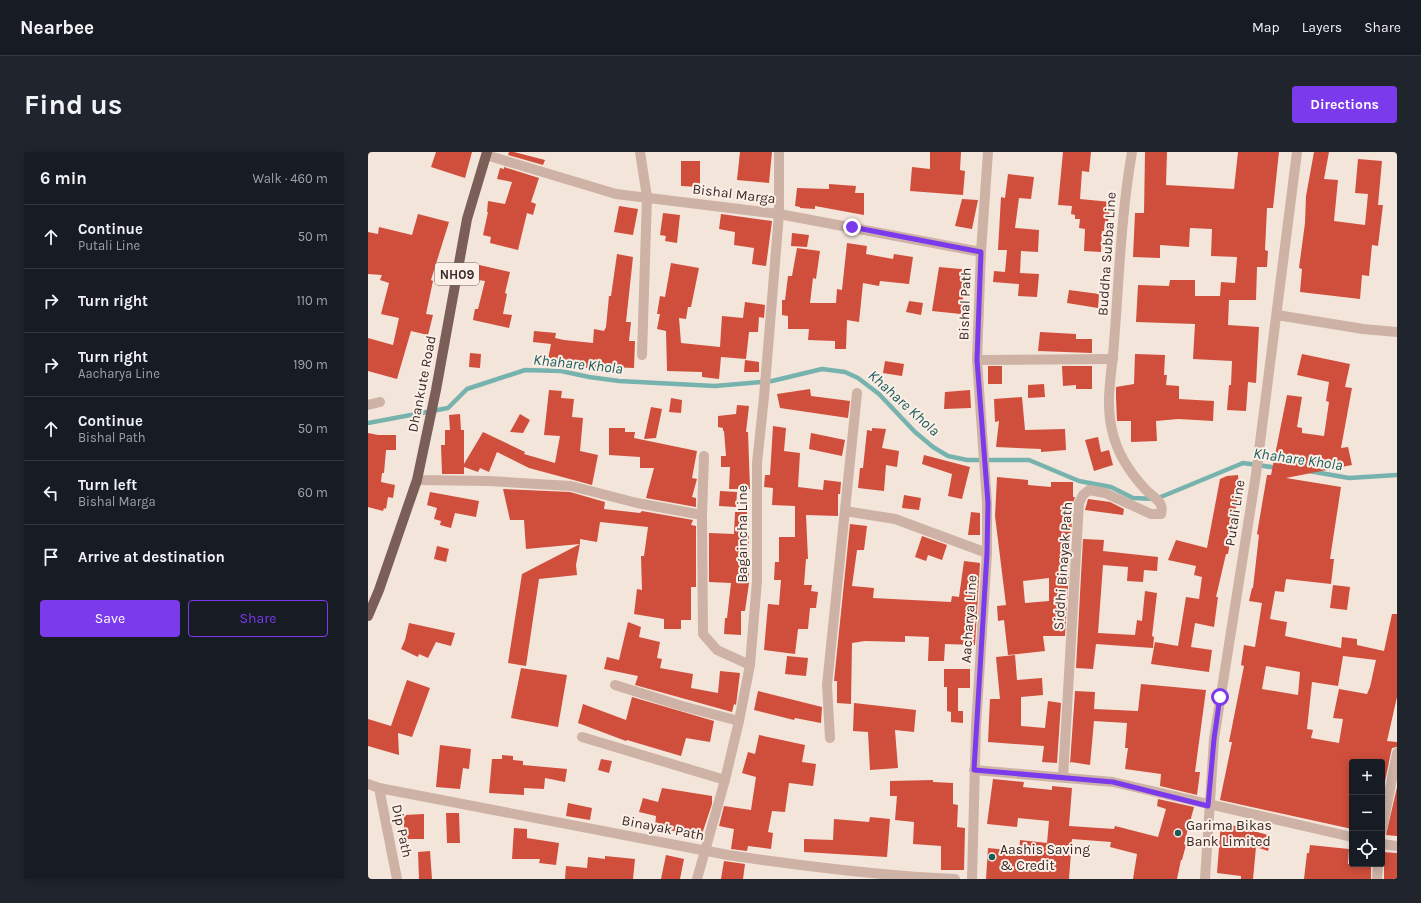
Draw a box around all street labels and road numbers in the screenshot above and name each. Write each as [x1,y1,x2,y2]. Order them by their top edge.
street label: Bishal Marga [691,180,777,208]
street label: Buddha Subba Line [1094,191,1120,317]
road number: NH09 [435,263,479,285]
street label: Bishal Path [955,267,975,341]
street label: Dhankute Road [404,334,440,434]
street label: Putali Line [1221,479,1249,547]
street label: Bagaincha Line [734,485,751,583]
street label: Siddhi Binayak Path [1050,501,1076,631]
street label: Aacharya Line [957,574,981,664]
street label: Dip Path [388,803,416,859]
street label: Binayak Path [620,812,706,844]

